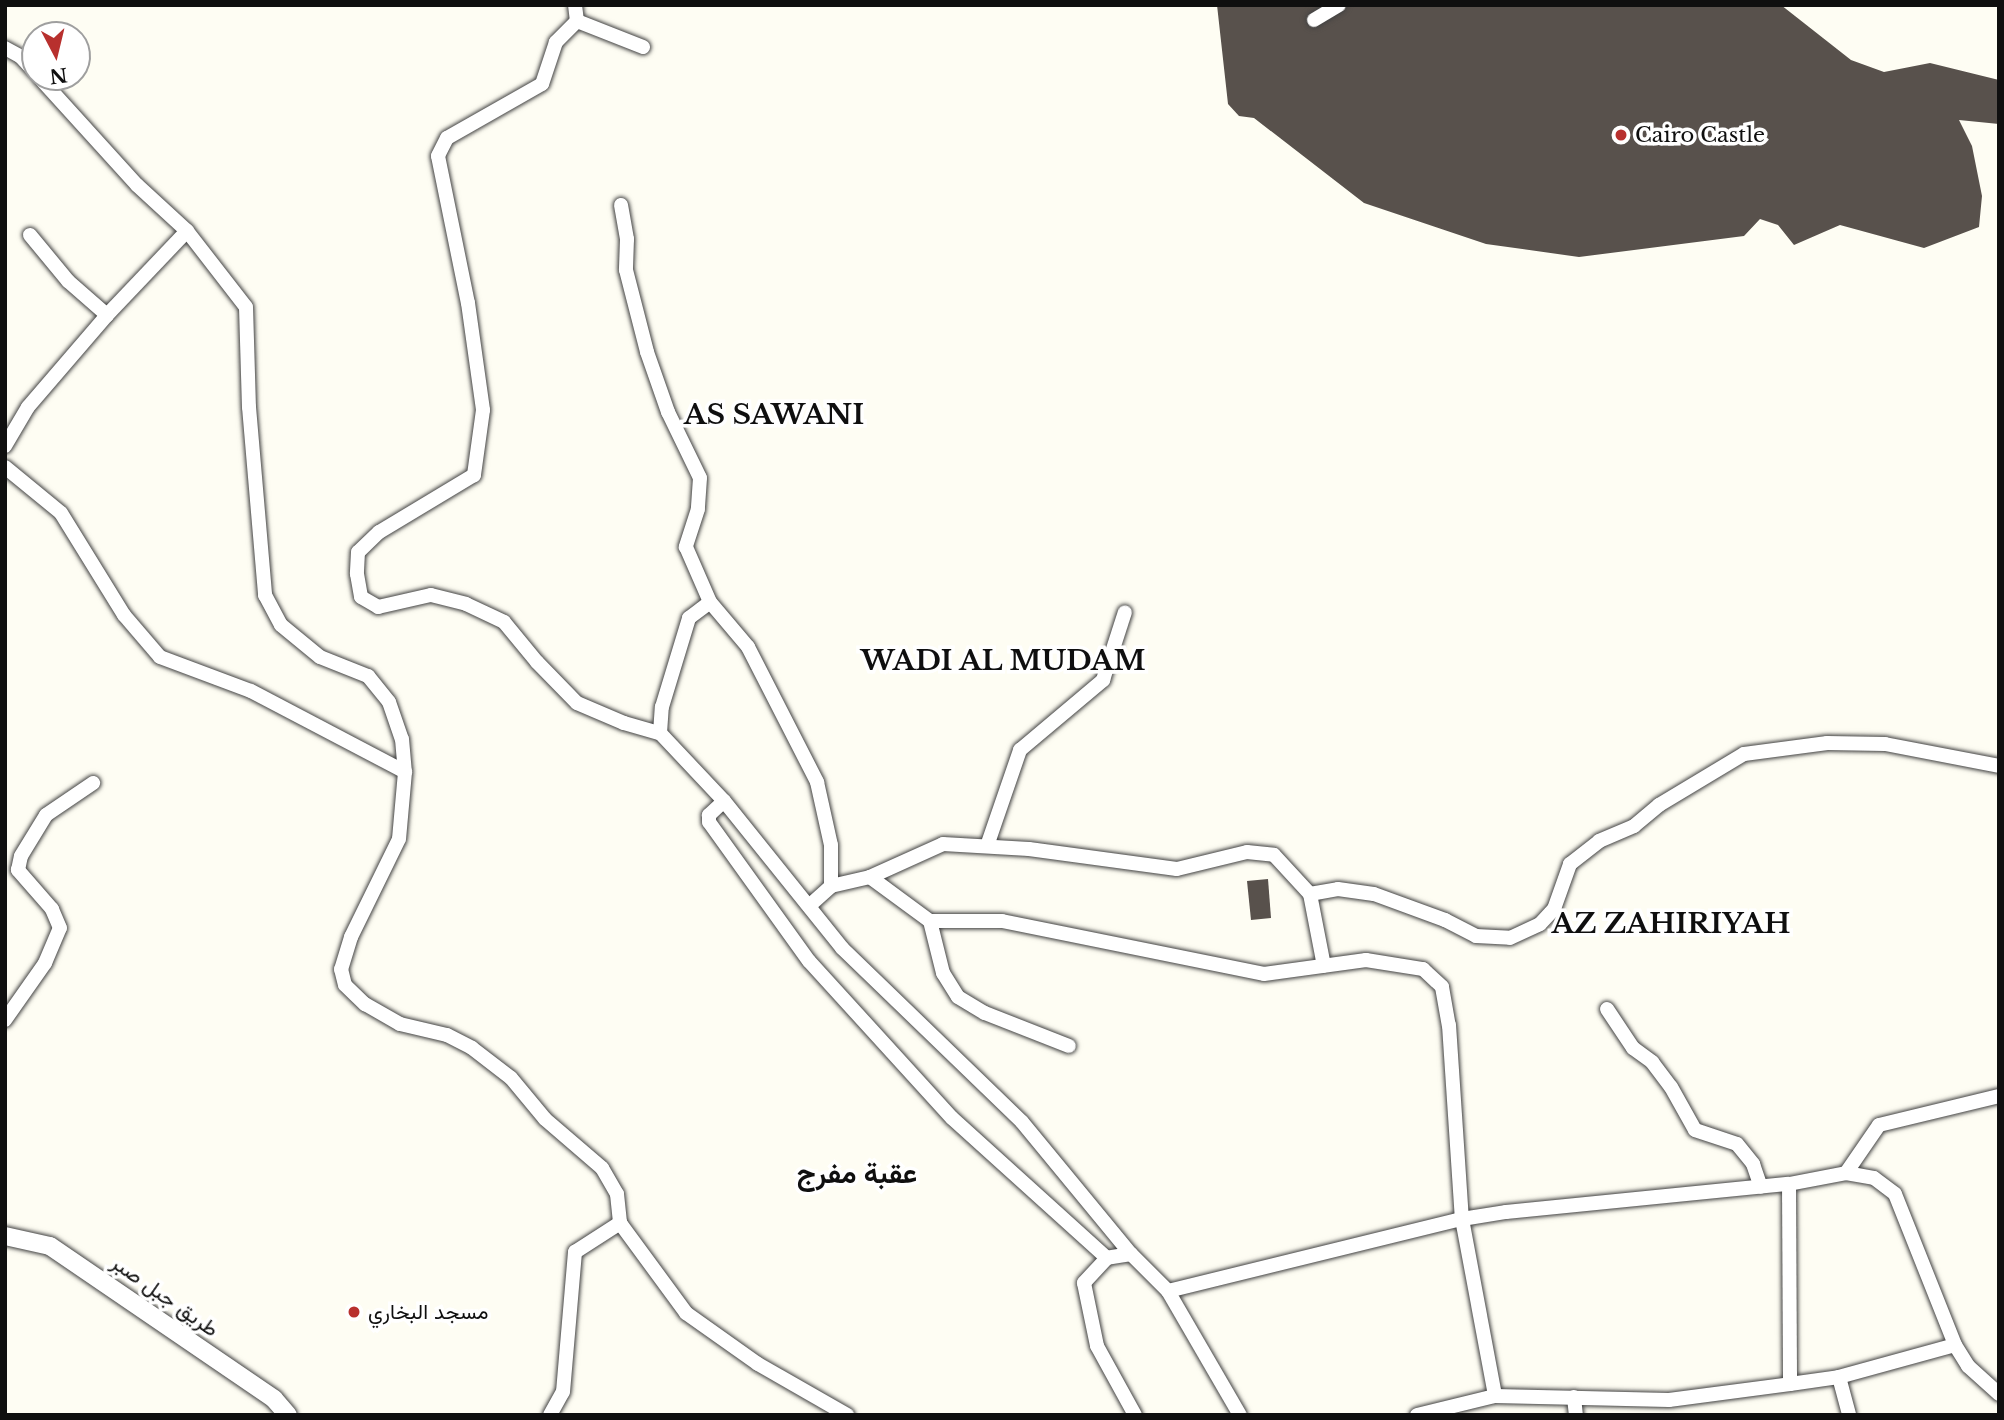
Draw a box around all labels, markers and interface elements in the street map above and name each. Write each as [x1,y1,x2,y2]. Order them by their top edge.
north arrow [21,21,91,91]
text: N [48,63,69,88]
place label: Cairo Castle [1635,122,1765,148]
marker: Cairo Castle [1613,127,1629,143]
district label: AS SAWANI [676,398,872,432]
district label: WADI AL MUDAM [848,644,1158,678]
district label: AZ ZAHIRIYAH [1541,907,1801,941]
district label: عقبة مفرج [797,1157,917,1191]
street label: طريق جبل صبر [107,1250,223,1342]
place label: مسجد البخاري [368,1299,488,1325]
marker: مسجد البخاري [346,1304,362,1320]

